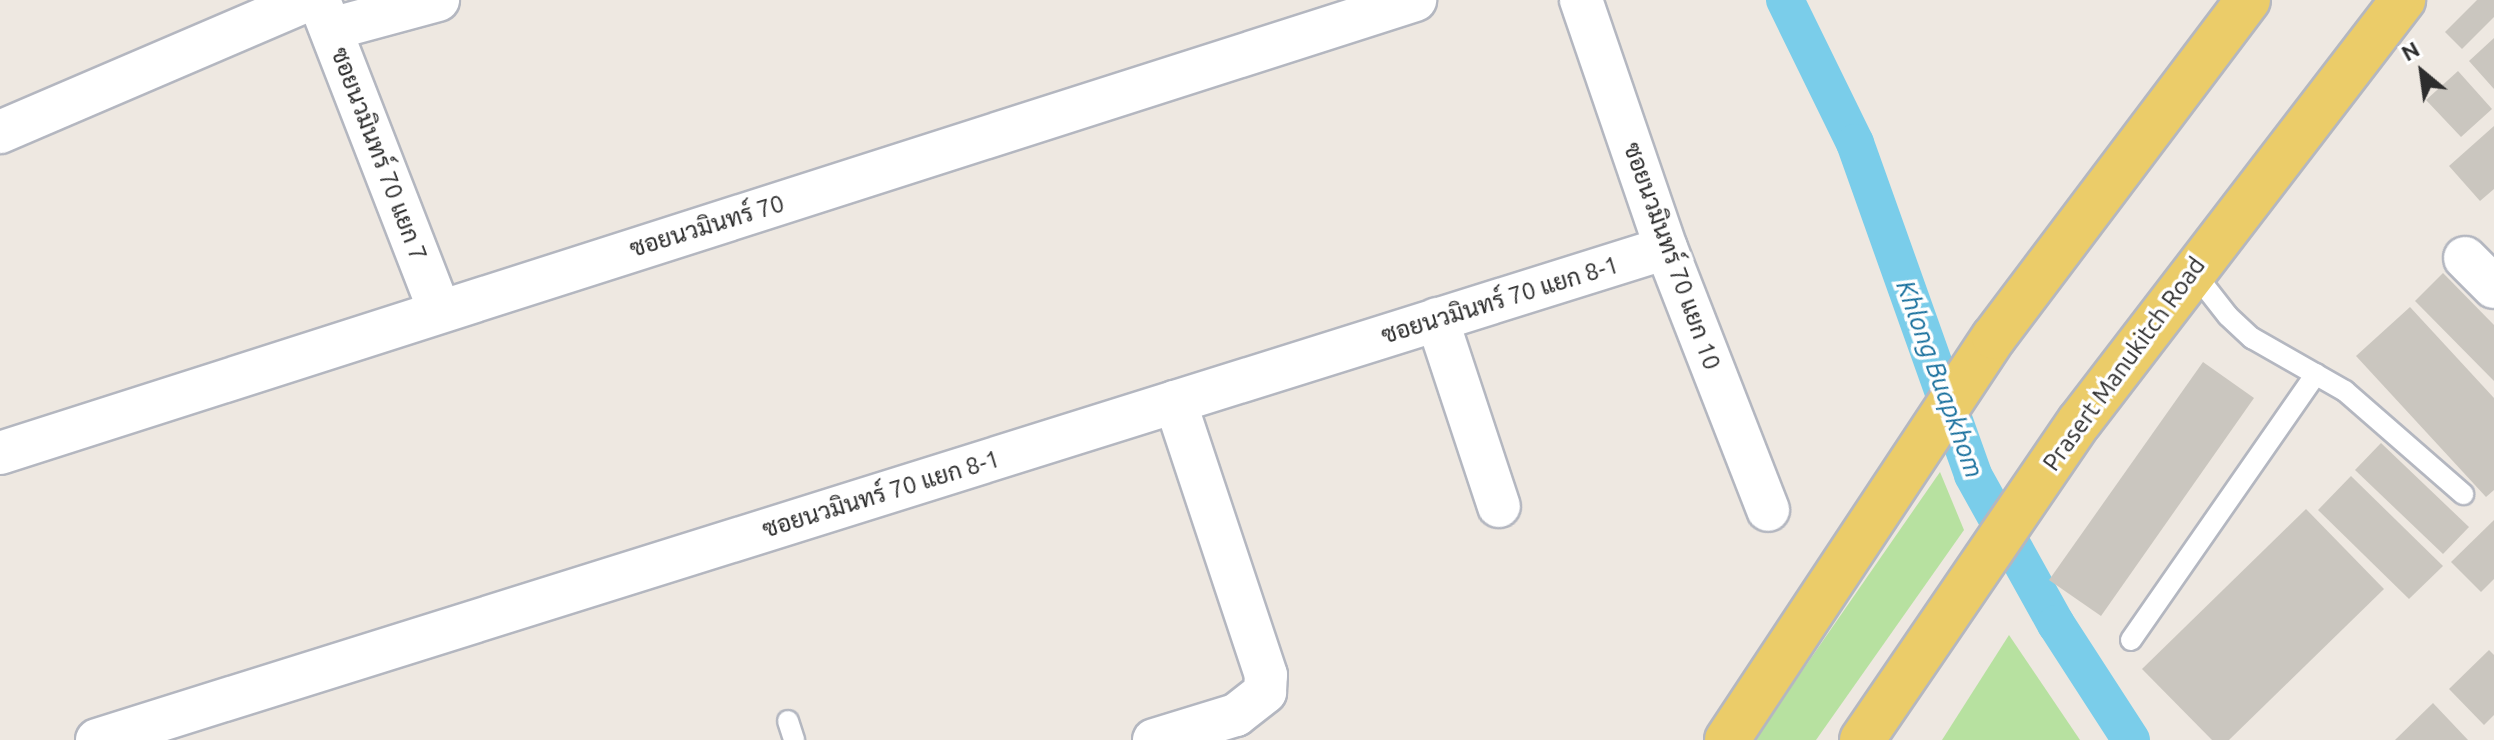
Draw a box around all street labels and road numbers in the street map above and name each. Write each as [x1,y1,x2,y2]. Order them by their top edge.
street label: ซอยนวมินทร์ 70 แยก 7 [325,43,433,265]
street label: ซอยนวมินทร์ 70 แยก 10 [1617,138,1727,374]
street label: ซอยนวมินทร์ 70 [626,189,788,263]
street label: ซอยนวมินทร์ 70 แยก 8-1 [1378,250,1622,350]
street label: Prasert Manukitch Road [2037,252,2211,476]
street label: ซอยนวมินทร์ 70 แยก 8-1 [759,444,1003,544]

